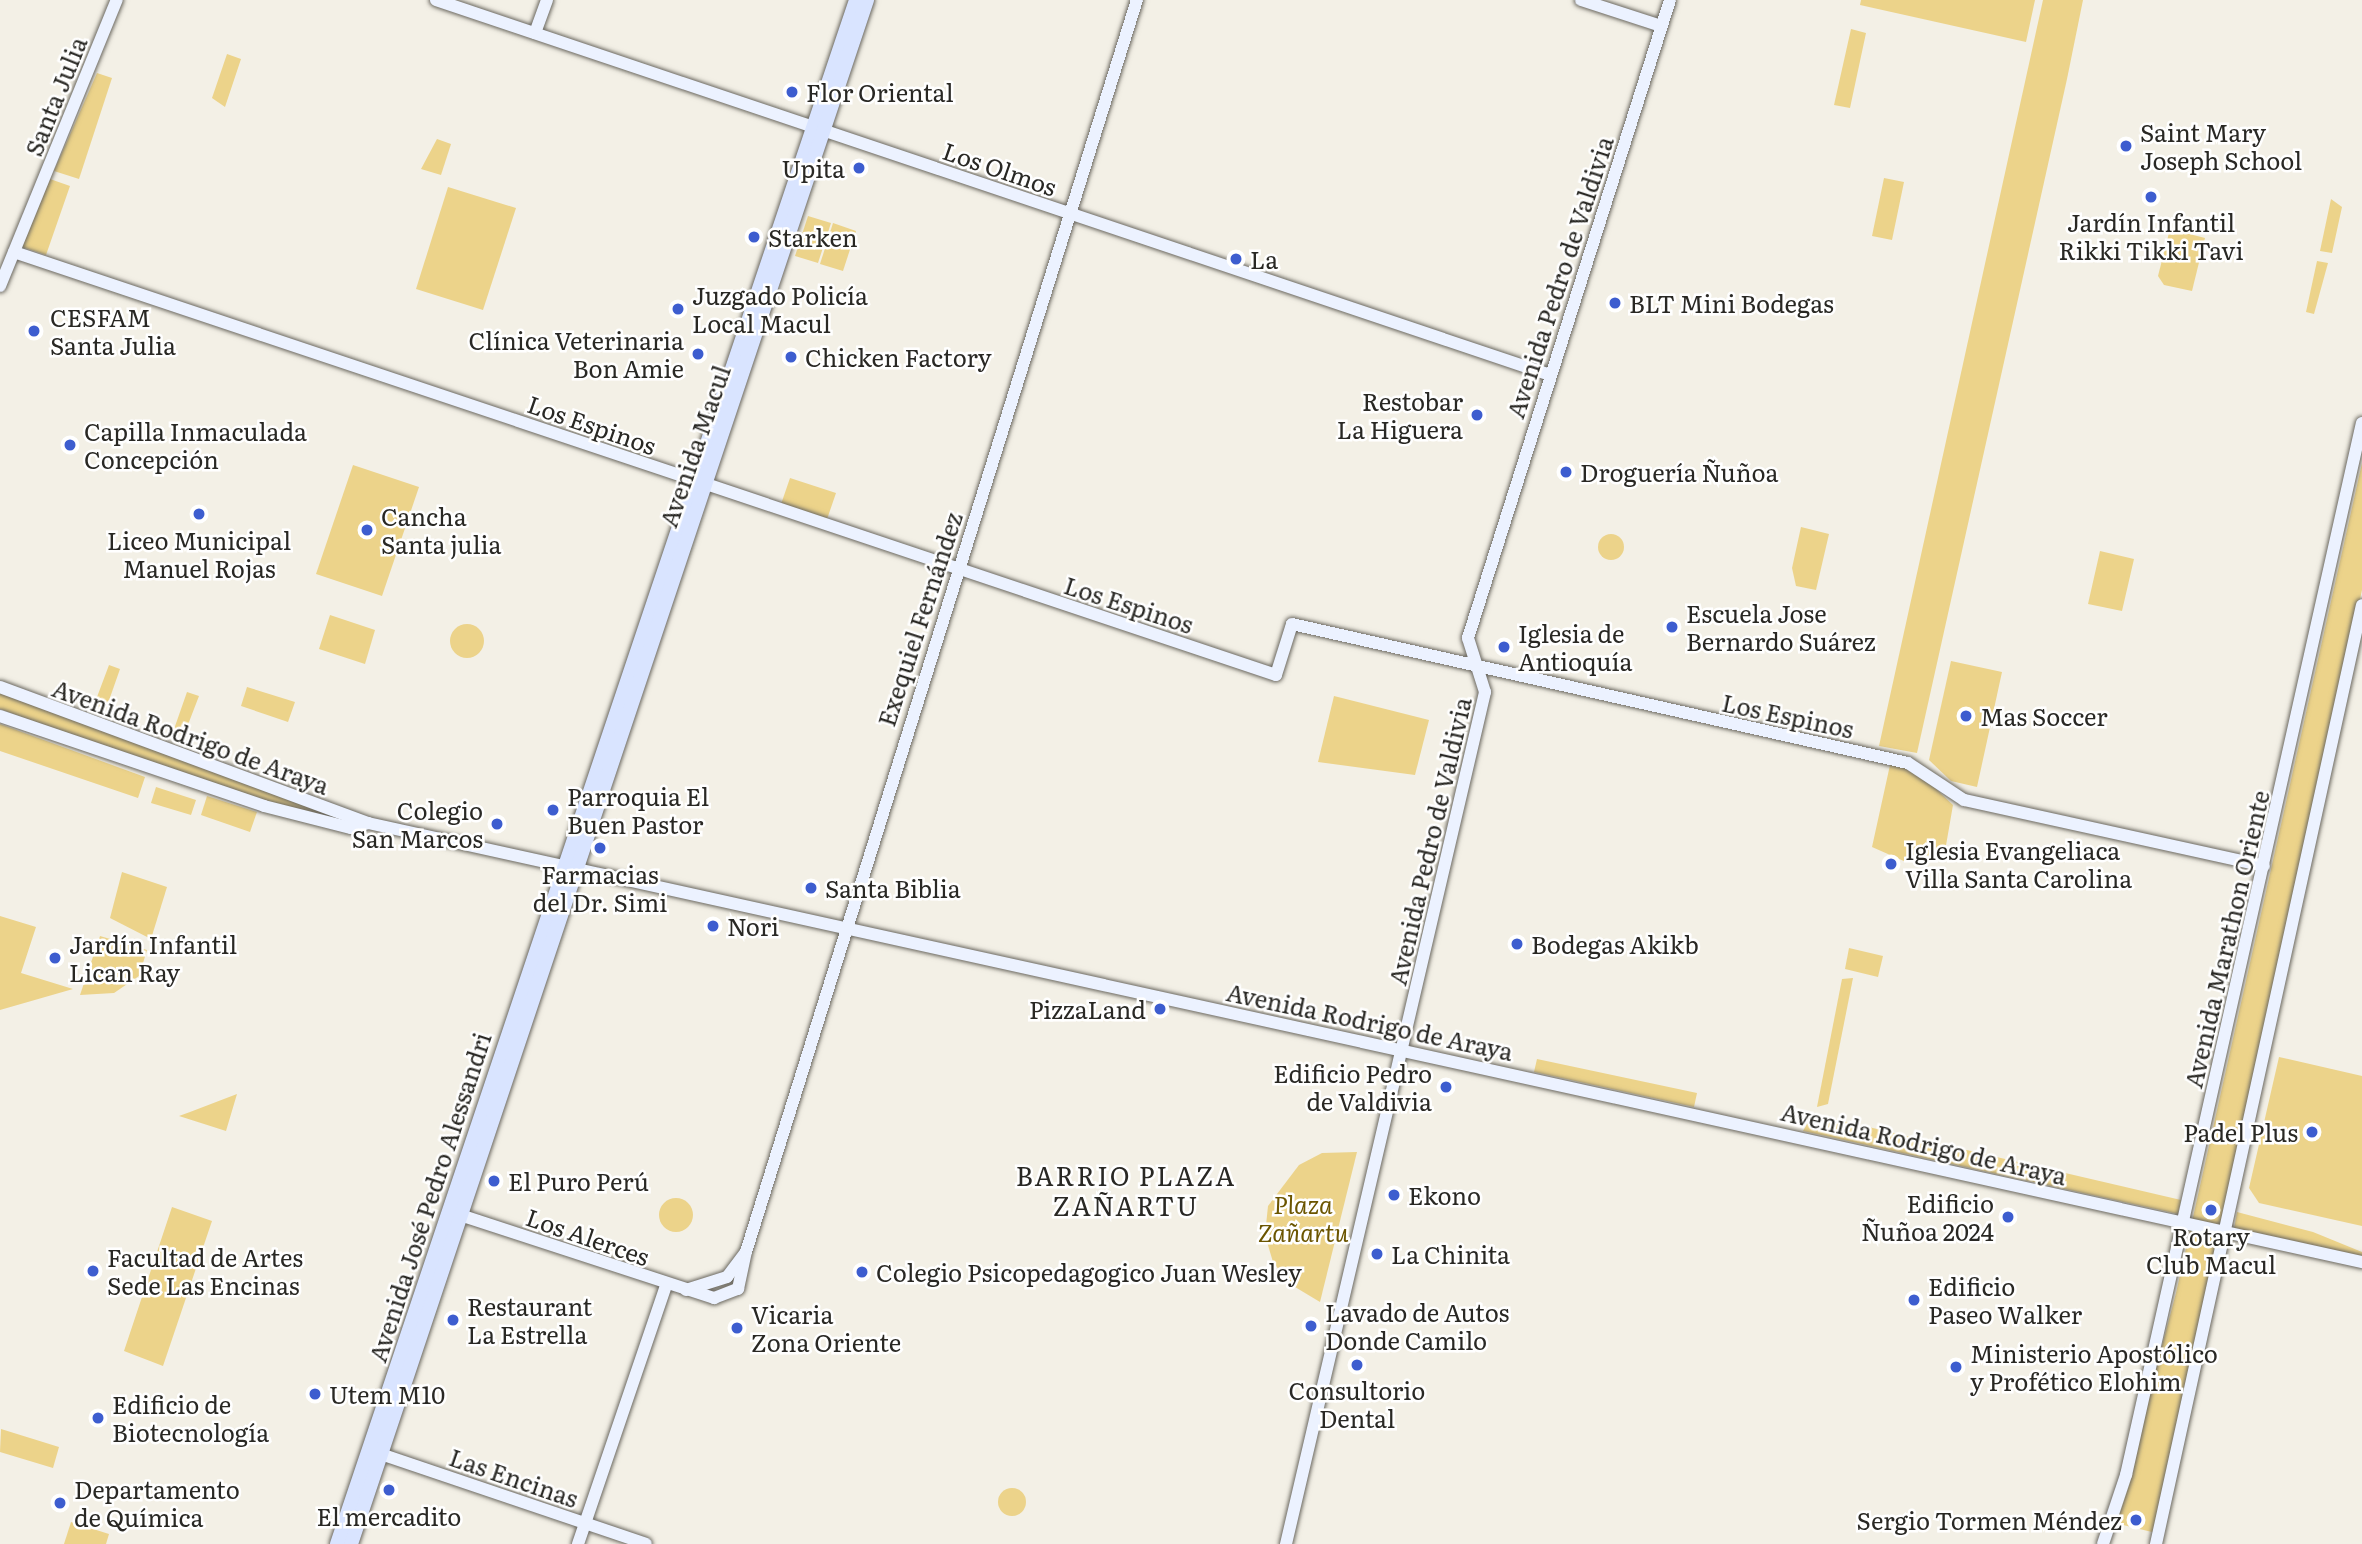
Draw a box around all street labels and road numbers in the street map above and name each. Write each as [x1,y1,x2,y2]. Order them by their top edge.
street label: Santa Julia [18,32,92,160]
street label: Avenida Pedro de Valdivia [1500,132,1618,422]
street label: Los Olmos [939,135,1061,201]
street label: Avenida Macul [653,361,735,531]
street label: Los Espinos [524,389,660,459]
street label: Exequiel Fernández [871,508,967,730]
street label: Los Espinos [1061,570,1197,638]
street label: Avenida Rodrigo de Araya [49,672,333,800]
street label: Los Espinos [1720,687,1856,743]
street label: Avenida Pedro de Valdivia [1382,694,1476,988]
street label: Avenida Marathon Oriente [2178,787,2274,1091]
street label: Avenida Rodrigo de Araya [1224,977,1516,1065]
street label: Avenida José Pedro Alessandri [362,1029,496,1365]
street label: Avenida Rodrigo de Araya [1778,1096,2070,1190]
street label: Los Alerces [523,1202,653,1270]
street label: Las Encinas [446,1442,582,1512]

